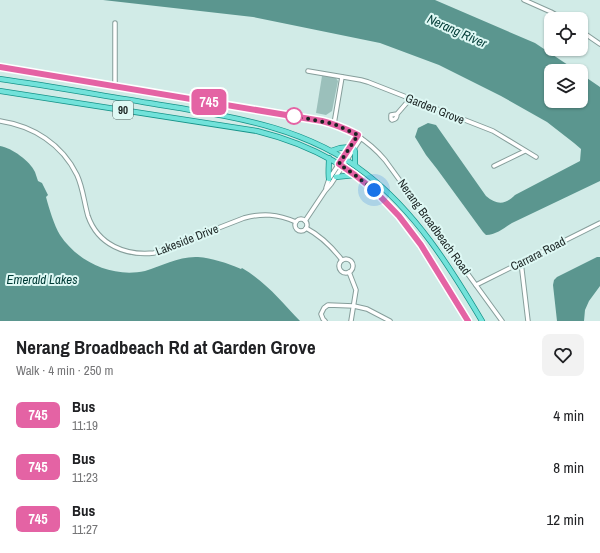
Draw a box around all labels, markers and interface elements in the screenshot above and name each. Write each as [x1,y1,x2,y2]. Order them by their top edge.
water label: Nerang River [425,10,490,52]
map controls [544,12,588,108]
button: locate [544,12,588,56]
button: layers [544,64,588,108]
line badge: 745 [186,89,232,115]
street label: Garden Grove [403,90,467,128]
text: 745 [199,93,219,111]
road number: 90 [113,101,133,119]
unlabelled marker [285,107,303,125]
street label: Nerang Broadbeach Road [394,176,474,278]
your location [364,180,384,200]
street label: Lakeside Drive [153,221,221,259]
street label: Carrara Road [508,233,568,275]
water label: Emerald Lakes [6,271,78,288]
text: Nerang Broadbeach Rd at Garden Grove [16,334,316,360]
button: heart [542,334,584,376]
text: Walk · 4 min · 250 m [16,362,113,379]
text: Bus [72,396,95,417]
text: 4 min [553,405,584,426]
text: 745 [28,406,48,424]
text: 11:19 [72,417,98,434]
text: Bus [72,448,95,469]
text: 8 min [553,457,584,478]
text: 745 [28,458,48,476]
text: 11:23 [72,469,98,486]
text: Bus [72,500,95,521]
text: 12 min [546,509,584,530]
text: 745 [28,510,48,528]
text: 11:27 [72,521,98,538]

